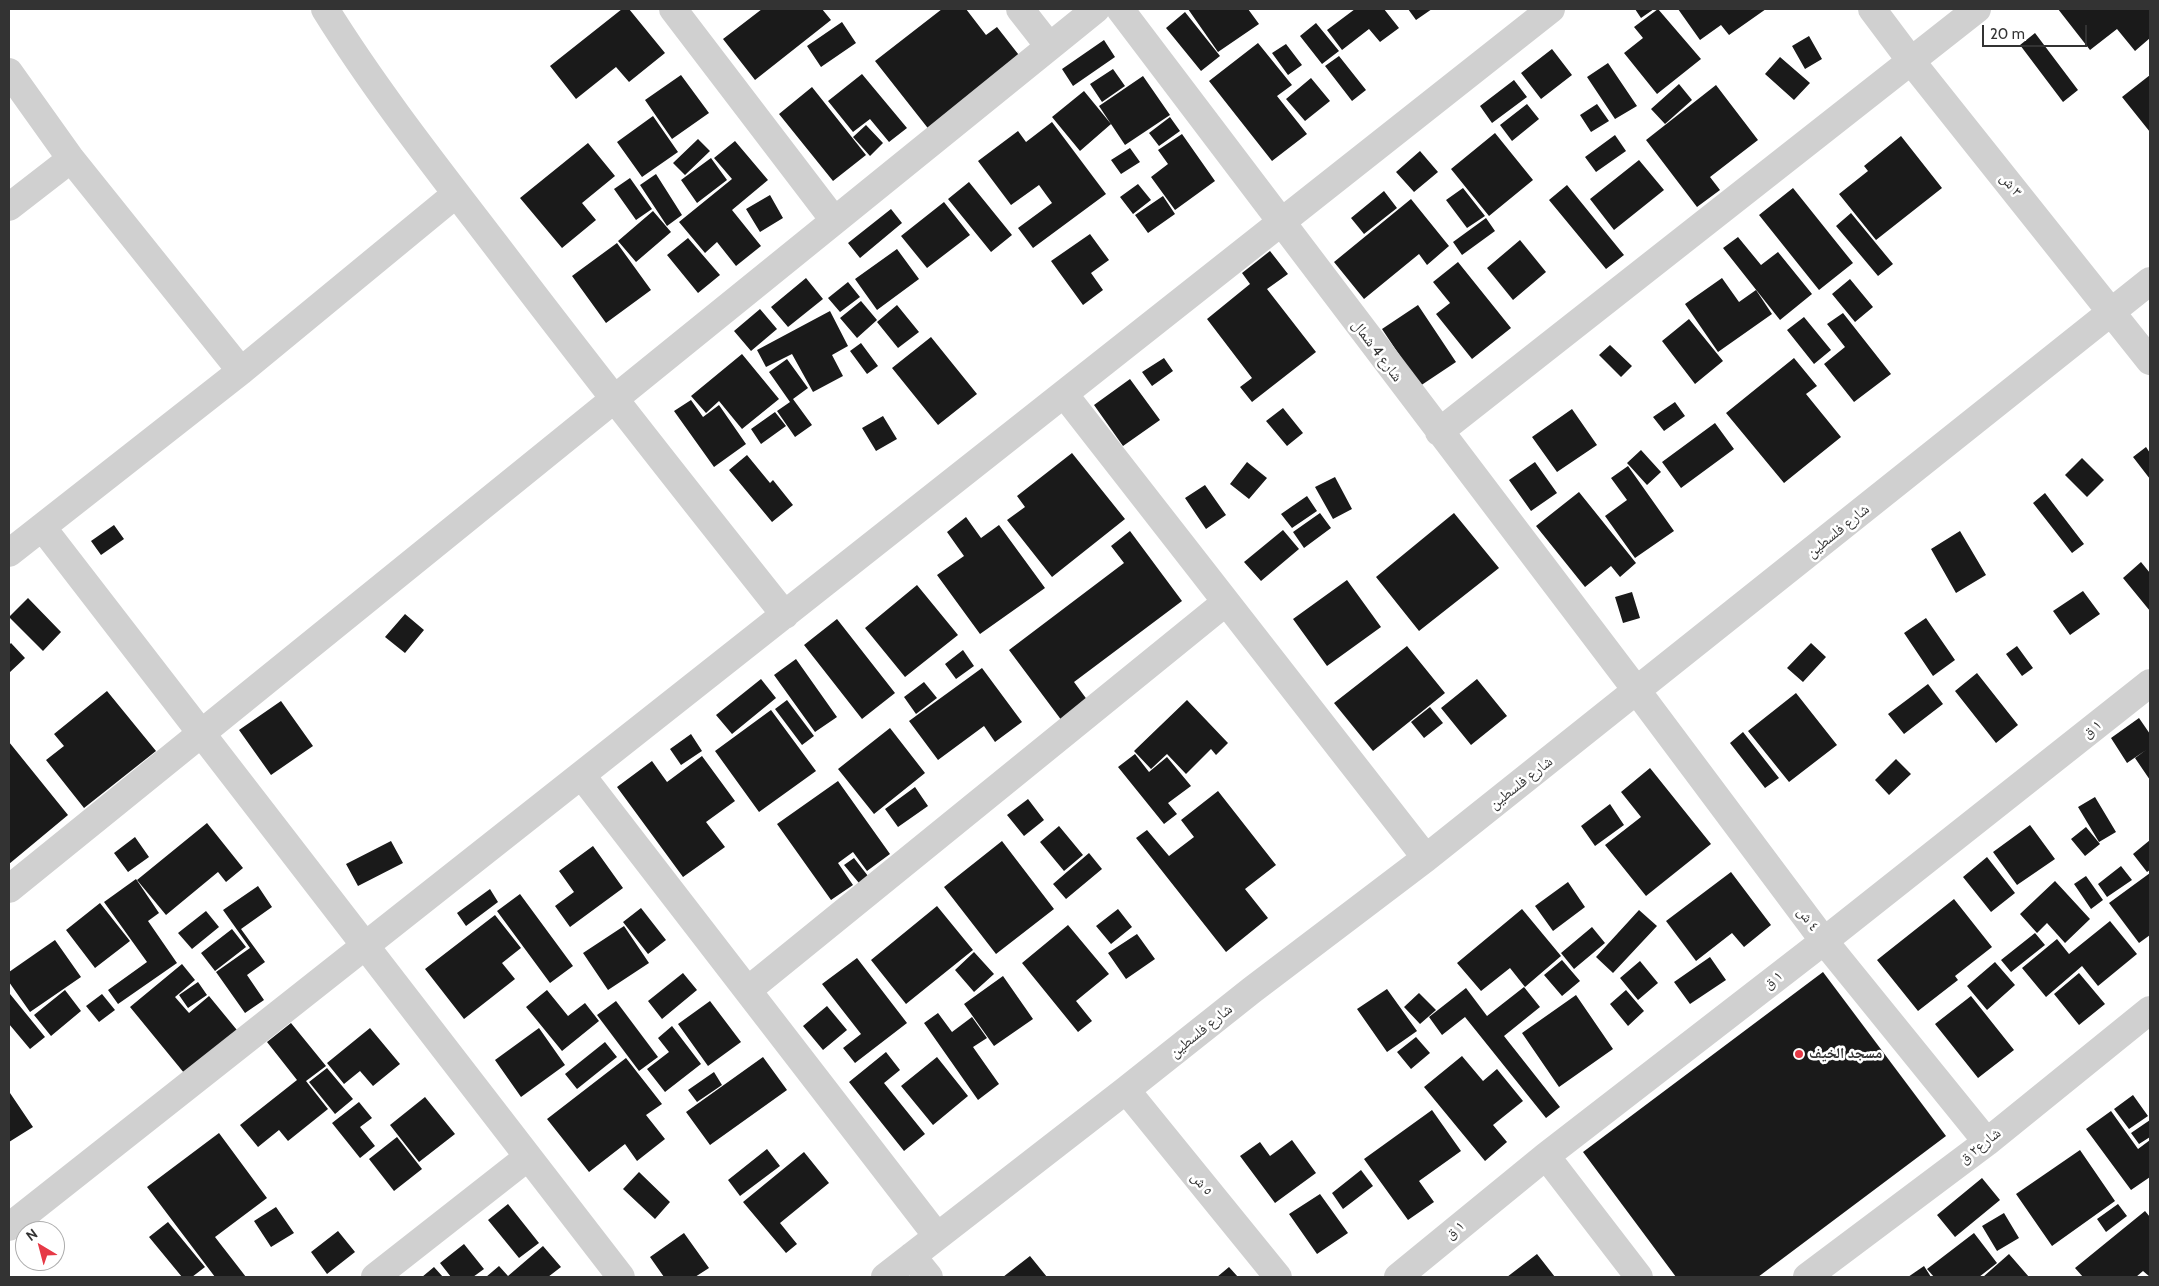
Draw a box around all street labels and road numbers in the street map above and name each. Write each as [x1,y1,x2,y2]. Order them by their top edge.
street label: ٣ ش [1996,170,2026,200]
street label: شارع 4 شمال [1348,317,1406,385]
street label: شارع فلسطين [1803,500,1873,562]
street label: ١ ق [2079,716,2105,742]
street label: شارع فلسطين [1486,753,1556,813]
street label: ٤ ش [1793,903,1823,935]
street label: ١ ق [1760,967,1786,993]
street label: شارع فلسطين [1166,1000,1236,1062]
street label: شارع٢ ق [1955,1124,2005,1168]
street label: ٥ ش [1187,1169,1217,1199]
street label: ١ ق [1442,1217,1468,1243]

